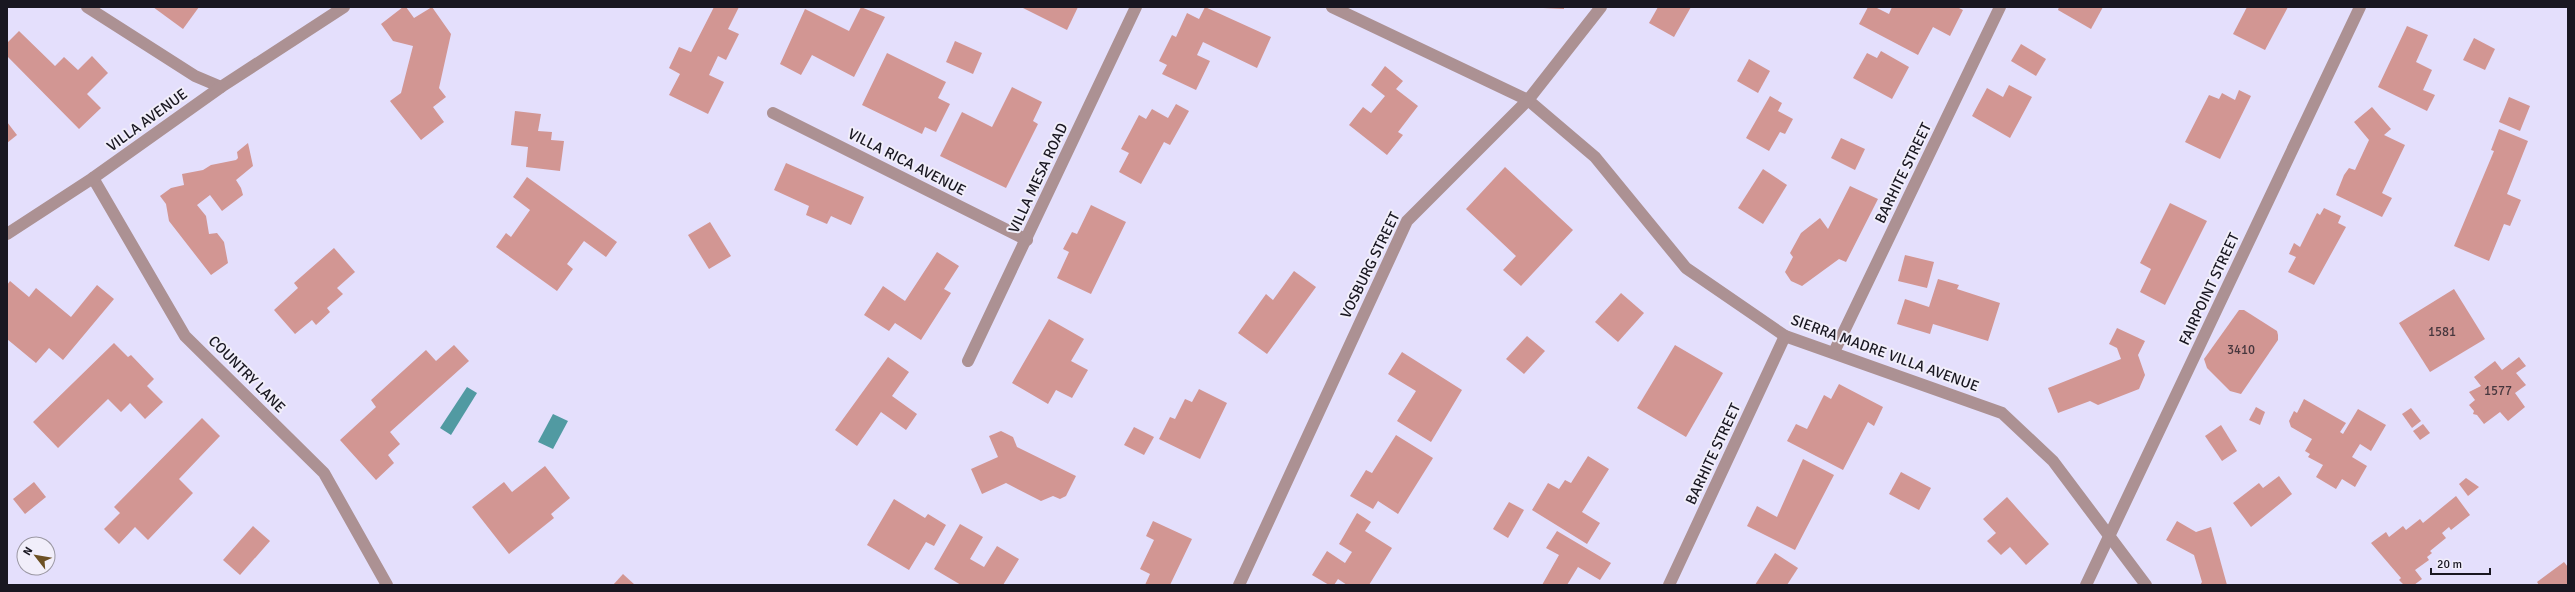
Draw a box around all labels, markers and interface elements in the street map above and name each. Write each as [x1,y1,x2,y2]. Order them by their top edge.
street label: VILLA AVENUE [103,85,191,155]
street label: BARHITE STREET [1871,119,1935,226]
street label: VILLA MESA ROAD [1005,120,1071,236]
street label: VILLA RICA AVENUE [845,124,969,200]
street label: VOSBURG STREET [1336,208,1404,321]
street label: FAIRPOINT STREET [2175,229,2243,348]
street label: SIERRA MADRE VILLA AVENUE [1789,311,1981,395]
house number: 1581 [2428,324,2456,340]
street label: COUNTRY LANE [205,332,289,416]
house number: 3410 [2227,342,2255,358]
house number: 1577 [2484,383,2512,399]
street label: BARHITE STREET [1682,400,1745,507]
north arrow [16,536,56,576]
text: N [20,544,35,558]
scale bar [2431,550,2490,576]
text: 20 m [2437,557,2462,572]

